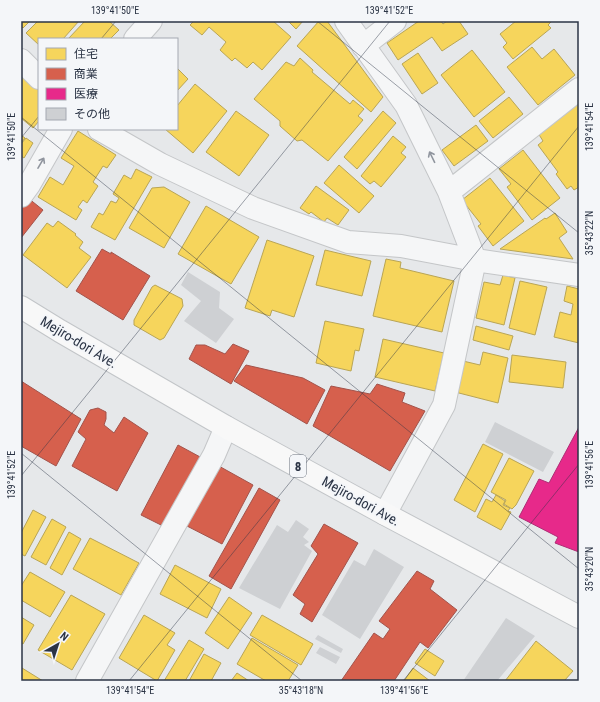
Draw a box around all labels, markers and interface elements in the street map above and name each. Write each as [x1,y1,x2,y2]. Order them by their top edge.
text: 139°41'50"E [91,5,139,16]
text: 139°41'52"E [365,5,413,16]
legend [38,38,178,130]
text: 住宅 [74,47,98,61]
text: 商業 [74,67,98,81]
text: 医療 [74,87,98,101]
text: 139°41'54"E [584,103,595,151]
text: その他 [74,107,110,121]
text: 139°41'50"E [6,113,17,161]
one-way arrow [428,151,435,163]
one-way arrow [38,157,46,169]
text: 35°43'22"N [584,211,595,255]
street label: Mejiro-dori Ave. [38,313,120,371]
text: 139°41'56"E [584,441,595,489]
text: 139°41'52"E [6,451,17,499]
road number: 8 [290,455,306,477]
street label: Mejiro-dori Ave. [319,473,403,529]
text: 35°43'20"N [584,547,595,591]
north arrow [38,624,78,664]
text: N [57,629,71,644]
text: 139°41'54"E [106,685,154,696]
text: 35°43'18"N [279,685,323,696]
text: 139°41'56"E [380,685,428,696]

